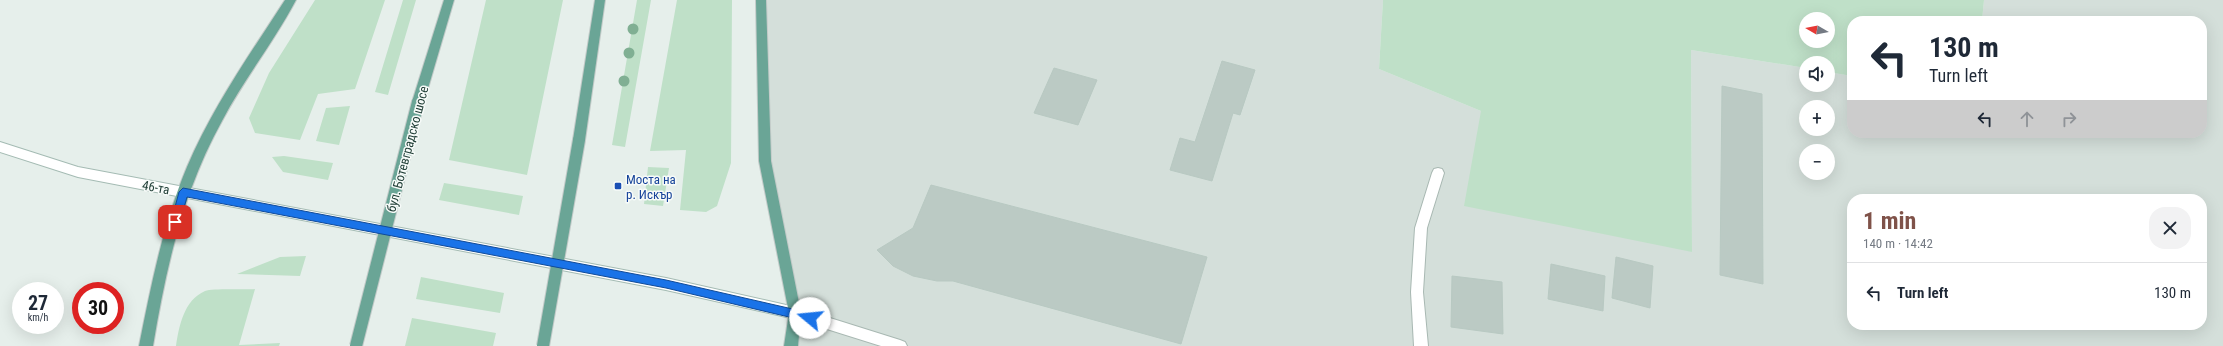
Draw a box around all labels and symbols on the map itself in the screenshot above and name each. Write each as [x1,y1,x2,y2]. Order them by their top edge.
north arrow [1799,12,1835,48]
street label: бул. Ботевградско шосе [383,85,431,214]
place label: Моста на р. Искър [626,172,676,202]
street label: 46-та [141,177,171,197]
marker: Моста на р. Искър [613,181,623,191]
pin [158,205,192,239]
speed limit sign: 30 [72,282,124,334]
position arrow [789,297,831,339]

